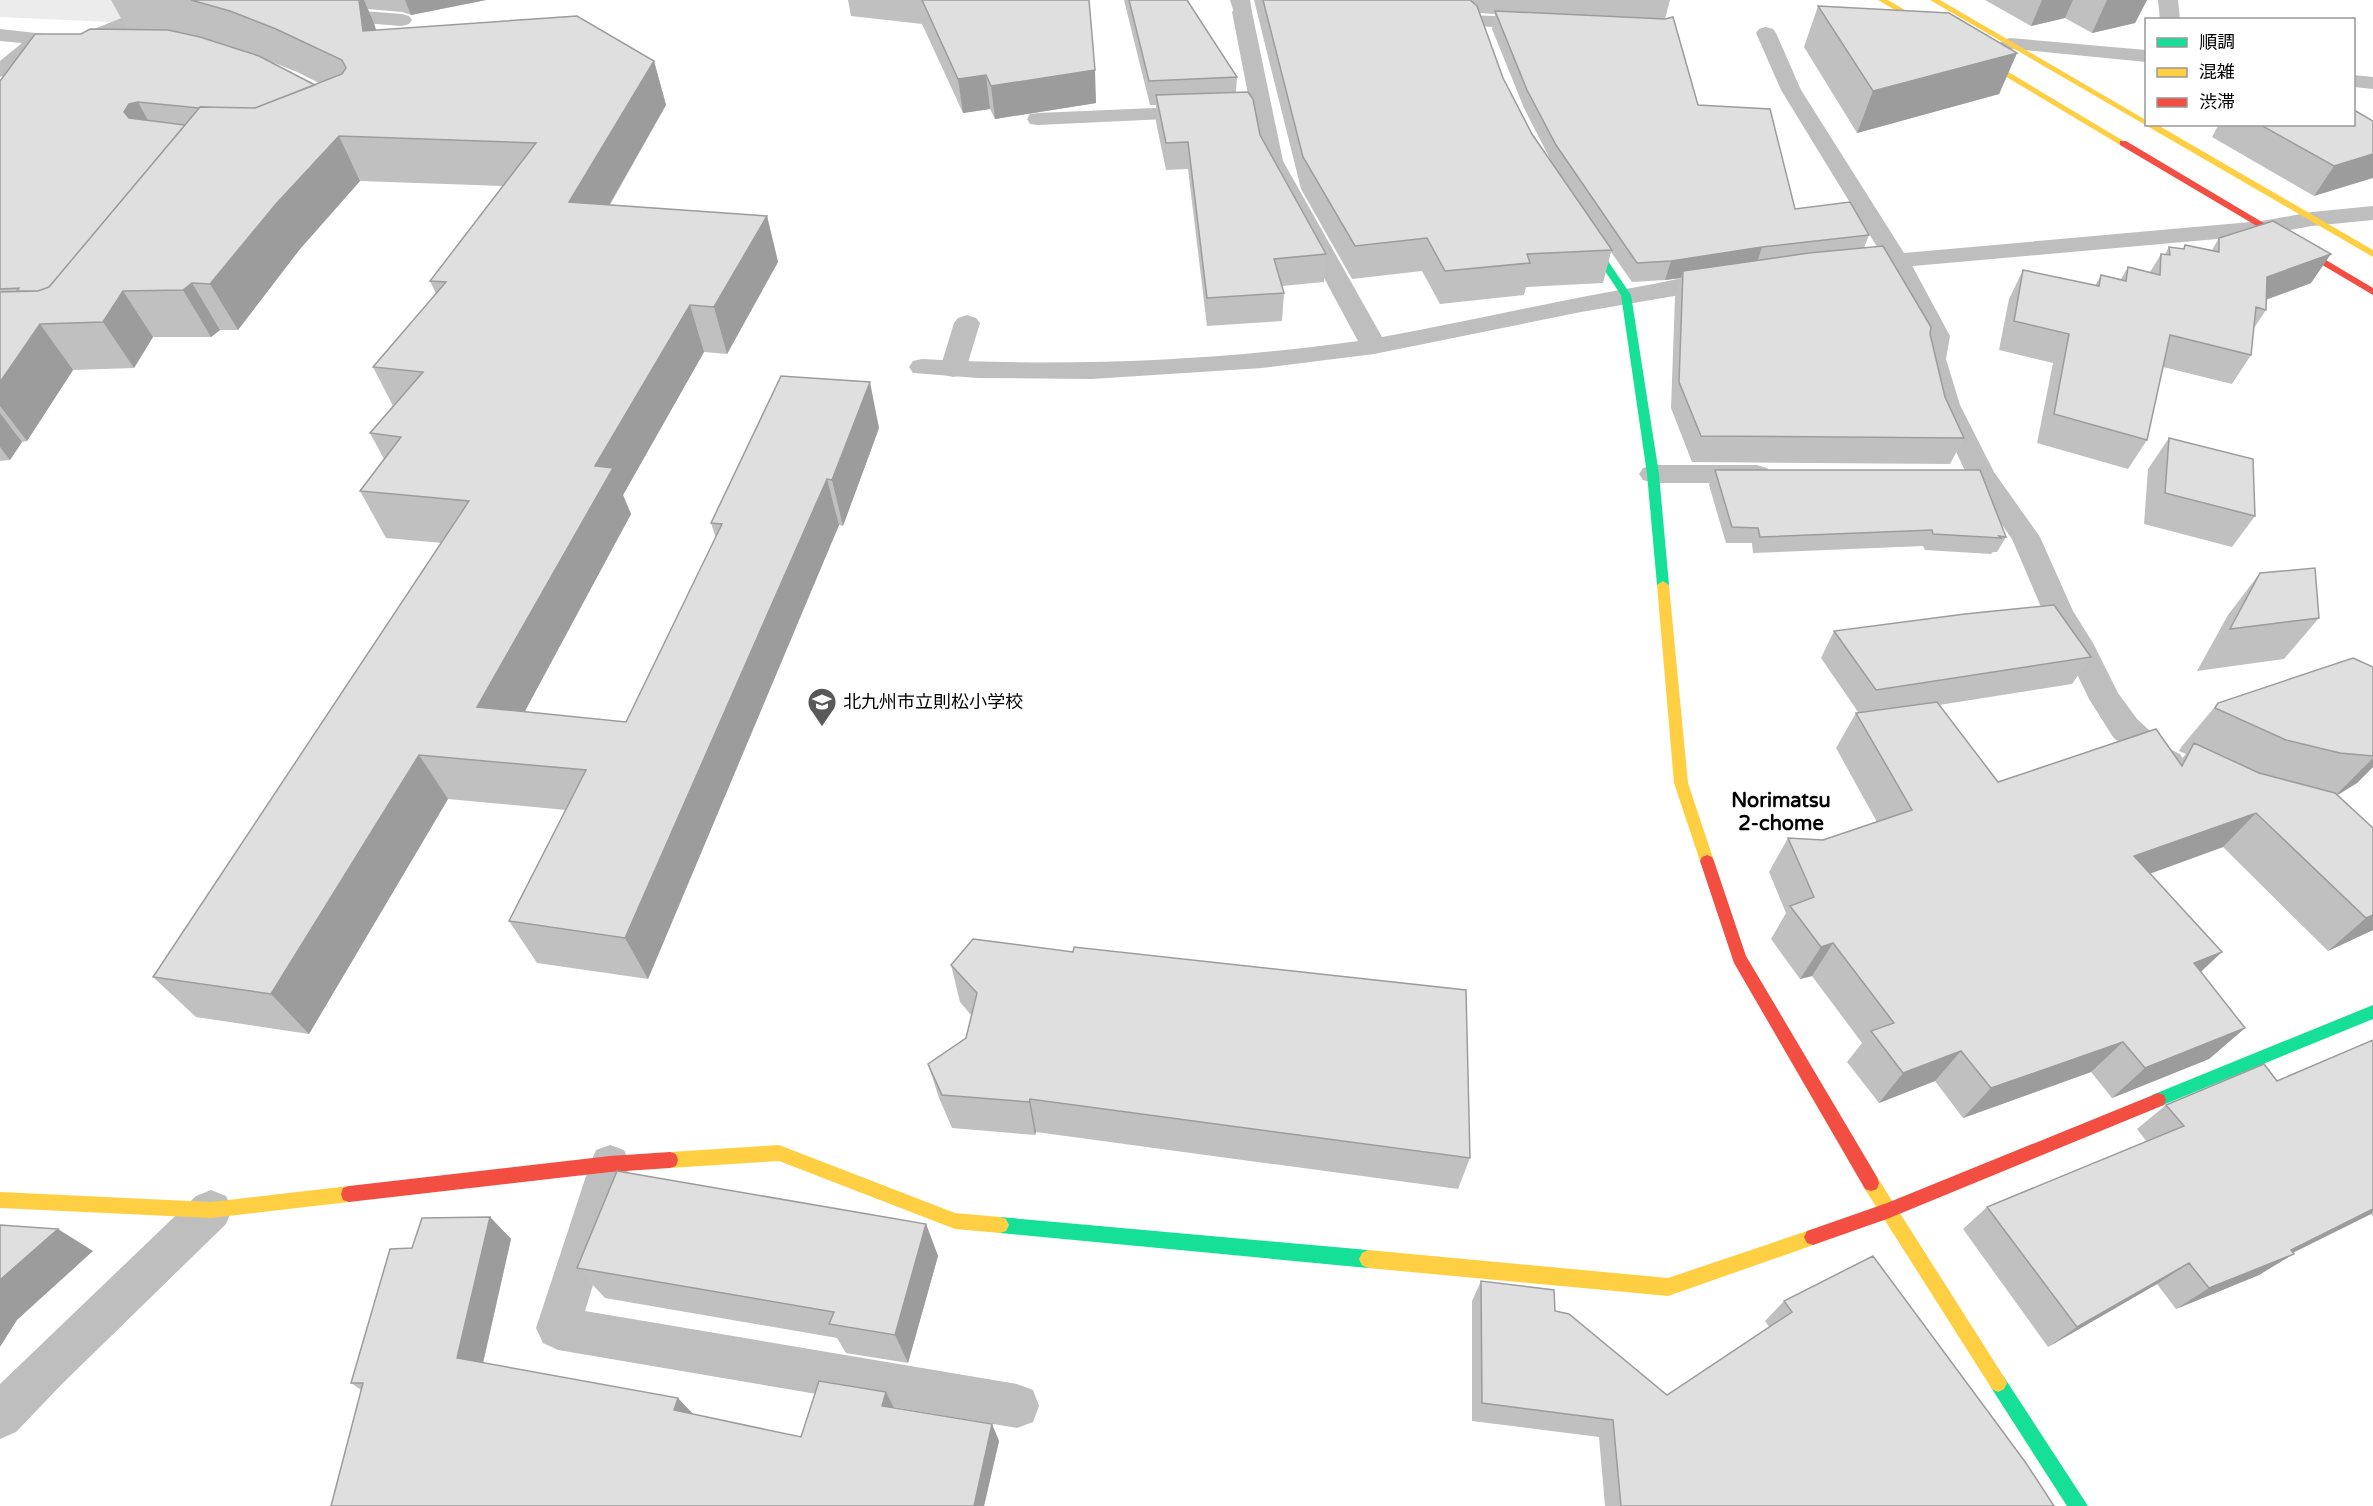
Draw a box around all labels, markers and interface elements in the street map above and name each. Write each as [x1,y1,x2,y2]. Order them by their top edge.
legend [2145,18,2355,126]
text: 順調 [2199,31,2235,53]
text: 混雑 [2199,61,2235,83]
text: 渋滞 [2199,91,2235,113]
school or university icon: 北九州市立則松小学校 [806,686,838,728]
place label: 北九州市立則松小学校 [843,691,1023,713]
district label: Norimatsu 2-chome [1731,789,1831,836]

